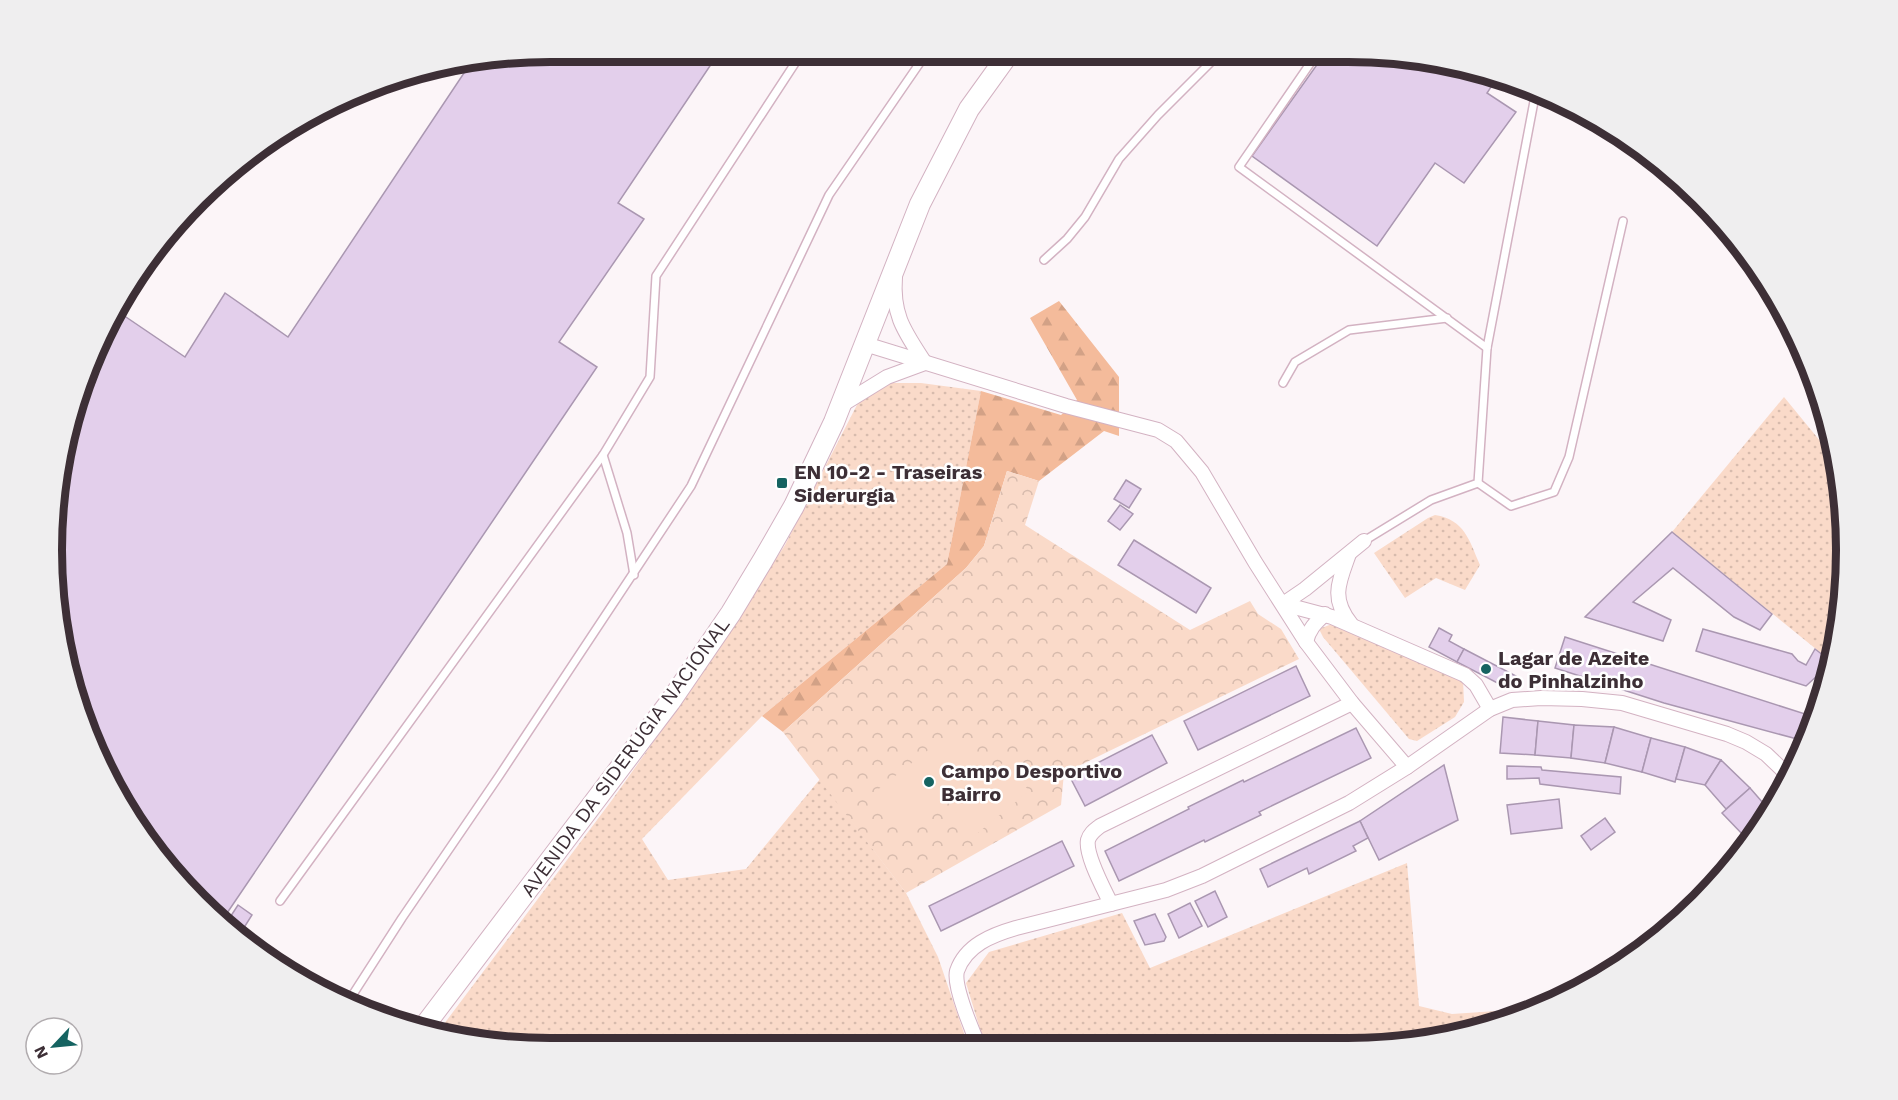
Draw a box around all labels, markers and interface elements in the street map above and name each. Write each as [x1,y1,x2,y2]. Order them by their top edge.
place label: EN 10-2 - Traseiras Siderurgia [794,460,983,507]
marker: EN 10-2 - Traseiras Siderurgia [775,476,789,490]
street label: AVENIDA DA SIDERUGIA NACIONAL [515,613,735,901]
place label: Lagar de Azeite do Pinhalzinho [1498,646,1649,693]
marker: Lagar de Azeite do Pinhalzinho [1479,662,1493,676]
place label: Campo Desportivo Bairro [941,759,1122,806]
marker: Campo Desportivo Bairro [922,775,936,789]
north arrow [24,1016,84,1076]
text: N [30,1043,52,1062]

